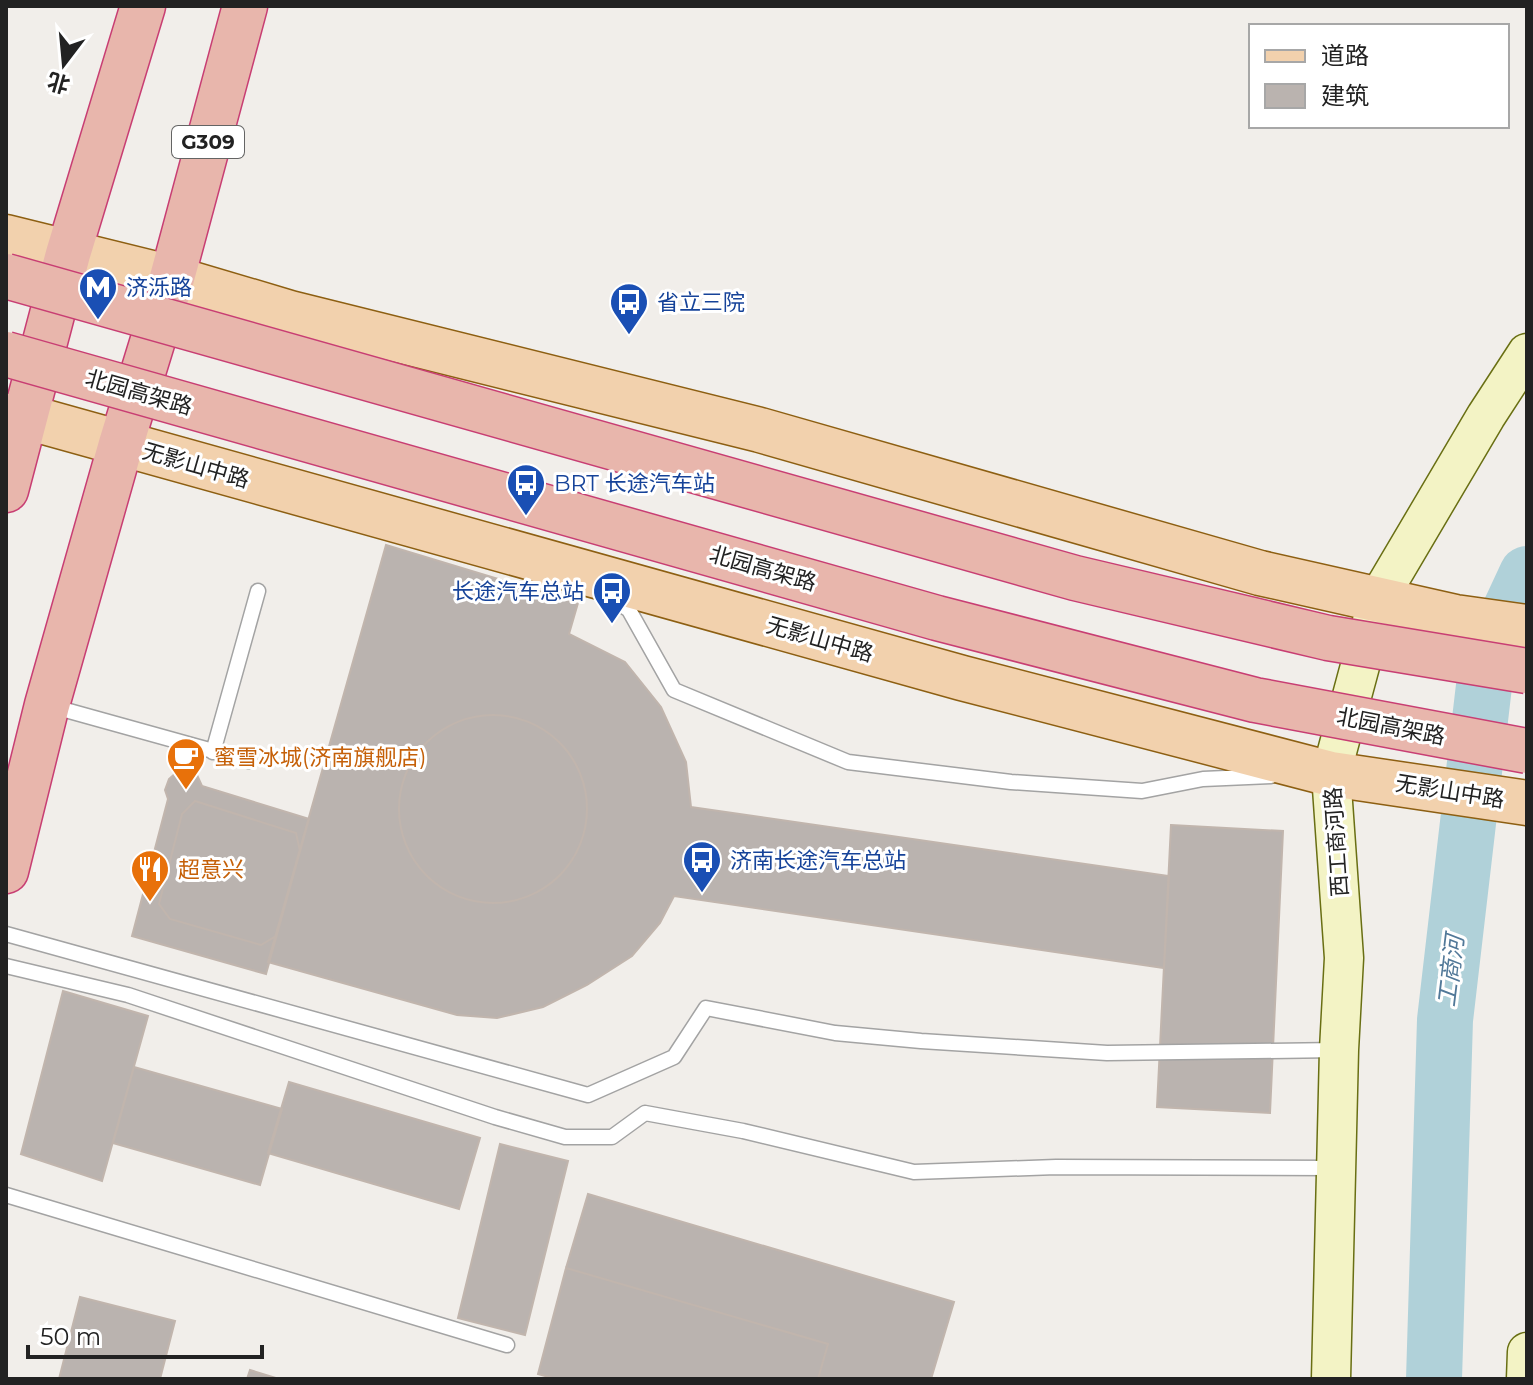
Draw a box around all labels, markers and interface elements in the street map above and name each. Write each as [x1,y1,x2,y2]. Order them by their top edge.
north arrow [24,24,104,104]
legend [1249,24,1509,128]
text: 道路 [1321,41,1369,70]
text: 北 [44,67,73,99]
text: 建筑 [1321,81,1369,110]
road number: G309 [172,126,244,158]
metro station icon: 济泺路 [77,266,119,321]
place label: 济泺路 [126,274,192,301]
bus stop icon: 省立三院 [608,281,650,336]
place label: 省立三院 [657,289,745,316]
street label: 北园高架路 [82,364,195,421]
street label: 无影山中路 [139,437,252,494]
bus stop icon: BRT 长途汽车站 [505,462,547,517]
place label: BRT 长途汽车站 [554,470,715,497]
street label: 北园高架路 [706,540,819,597]
bus stop icon: 长途汽车总站 [591,570,633,625]
place label: 长途汽车总站 [452,578,584,605]
street label: 无影山中路 [763,611,876,668]
street label: 北园高架路 [1334,703,1447,750]
cafe icon: 蜜雪冰城(济南旗舰店) [165,736,207,791]
place label: 蜜雪冰城(济南旗舰店) [214,744,426,771]
street label: 无影山中路 [1393,770,1506,813]
street label: 西工商河路 [1319,786,1354,898]
bus stop icon: 济南长途汽车总站 [681,839,723,894]
place label: 济南长途汽车总站 [730,847,906,874]
restaurant icon: 超意兴 [129,848,171,903]
place label: 超意兴 [178,856,244,883]
water label: 工商河 [1432,929,1470,1008]
scale bar [28,1309,262,1359]
text: 50 m [40,1322,101,1351]

